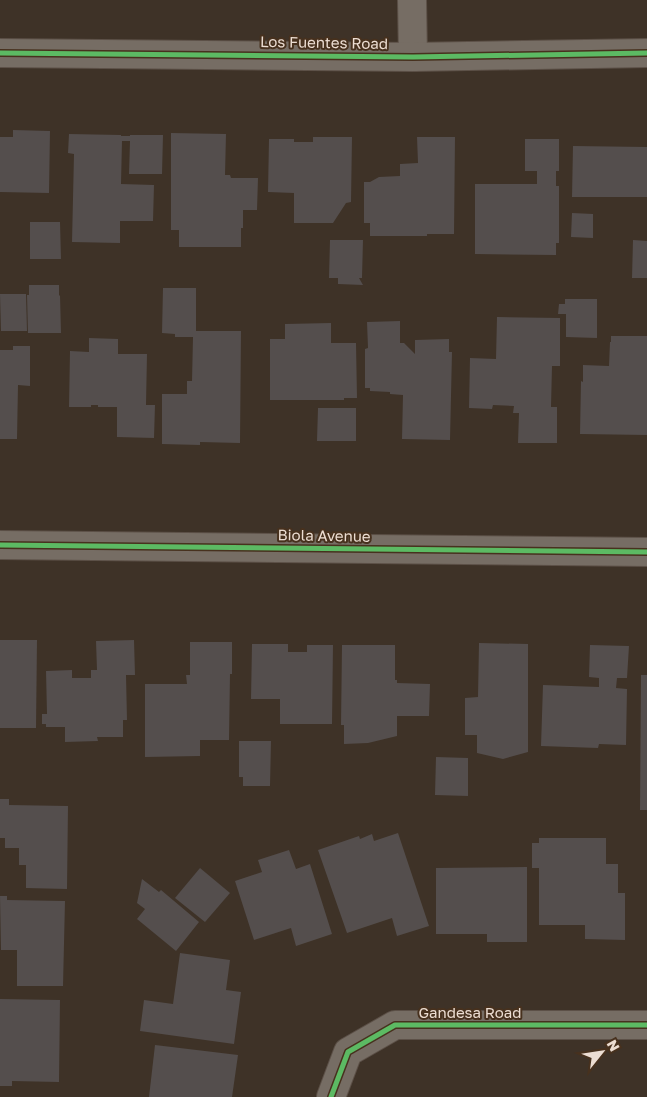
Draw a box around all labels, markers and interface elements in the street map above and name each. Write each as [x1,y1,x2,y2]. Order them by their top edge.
street label: Los Fuentes Road [260,32,388,52]
street label: Biola Avenue [277,525,371,545]
street label: Gandesa Road [418,1003,522,1021]
north arrow [577,1027,627,1077]
text: N [604,1036,624,1054]

